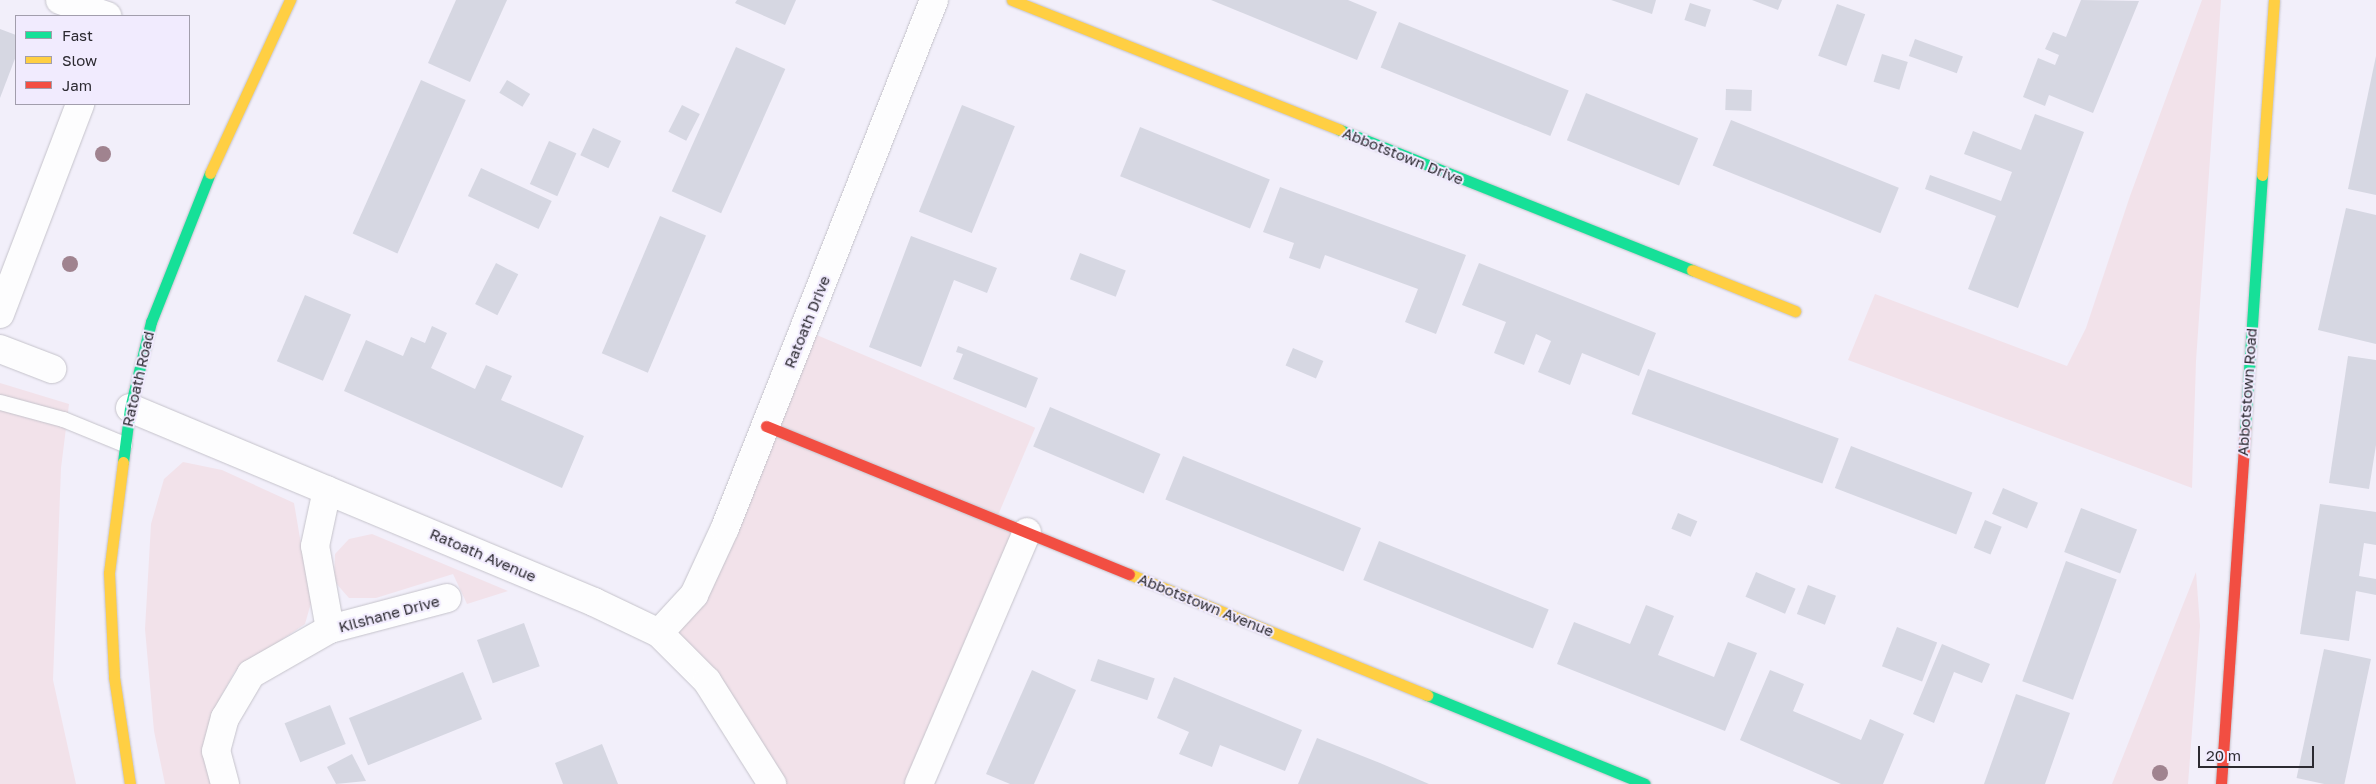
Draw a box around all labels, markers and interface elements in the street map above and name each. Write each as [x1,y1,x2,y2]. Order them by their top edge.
legend [15,15,190,105]
text: Fast [62,26,93,44]
text: Slow [62,51,97,69]
text: Jam [62,76,92,94]
street label: Abbotstown Drive [1340,124,1466,188]
street label: Ratoath Drive [780,273,834,371]
street label: Abbotstown Road [2234,327,2260,457]
street label: Ratoath Road [118,330,158,428]
street label: Ratoath Avenue [427,525,539,585]
street label: Abbotstown Avenue [1136,570,1276,640]
street label: Kilshane Drive [337,592,441,636]
scale bar [2201,736,2317,768]
text: 20 m [2206,746,2241,764]

